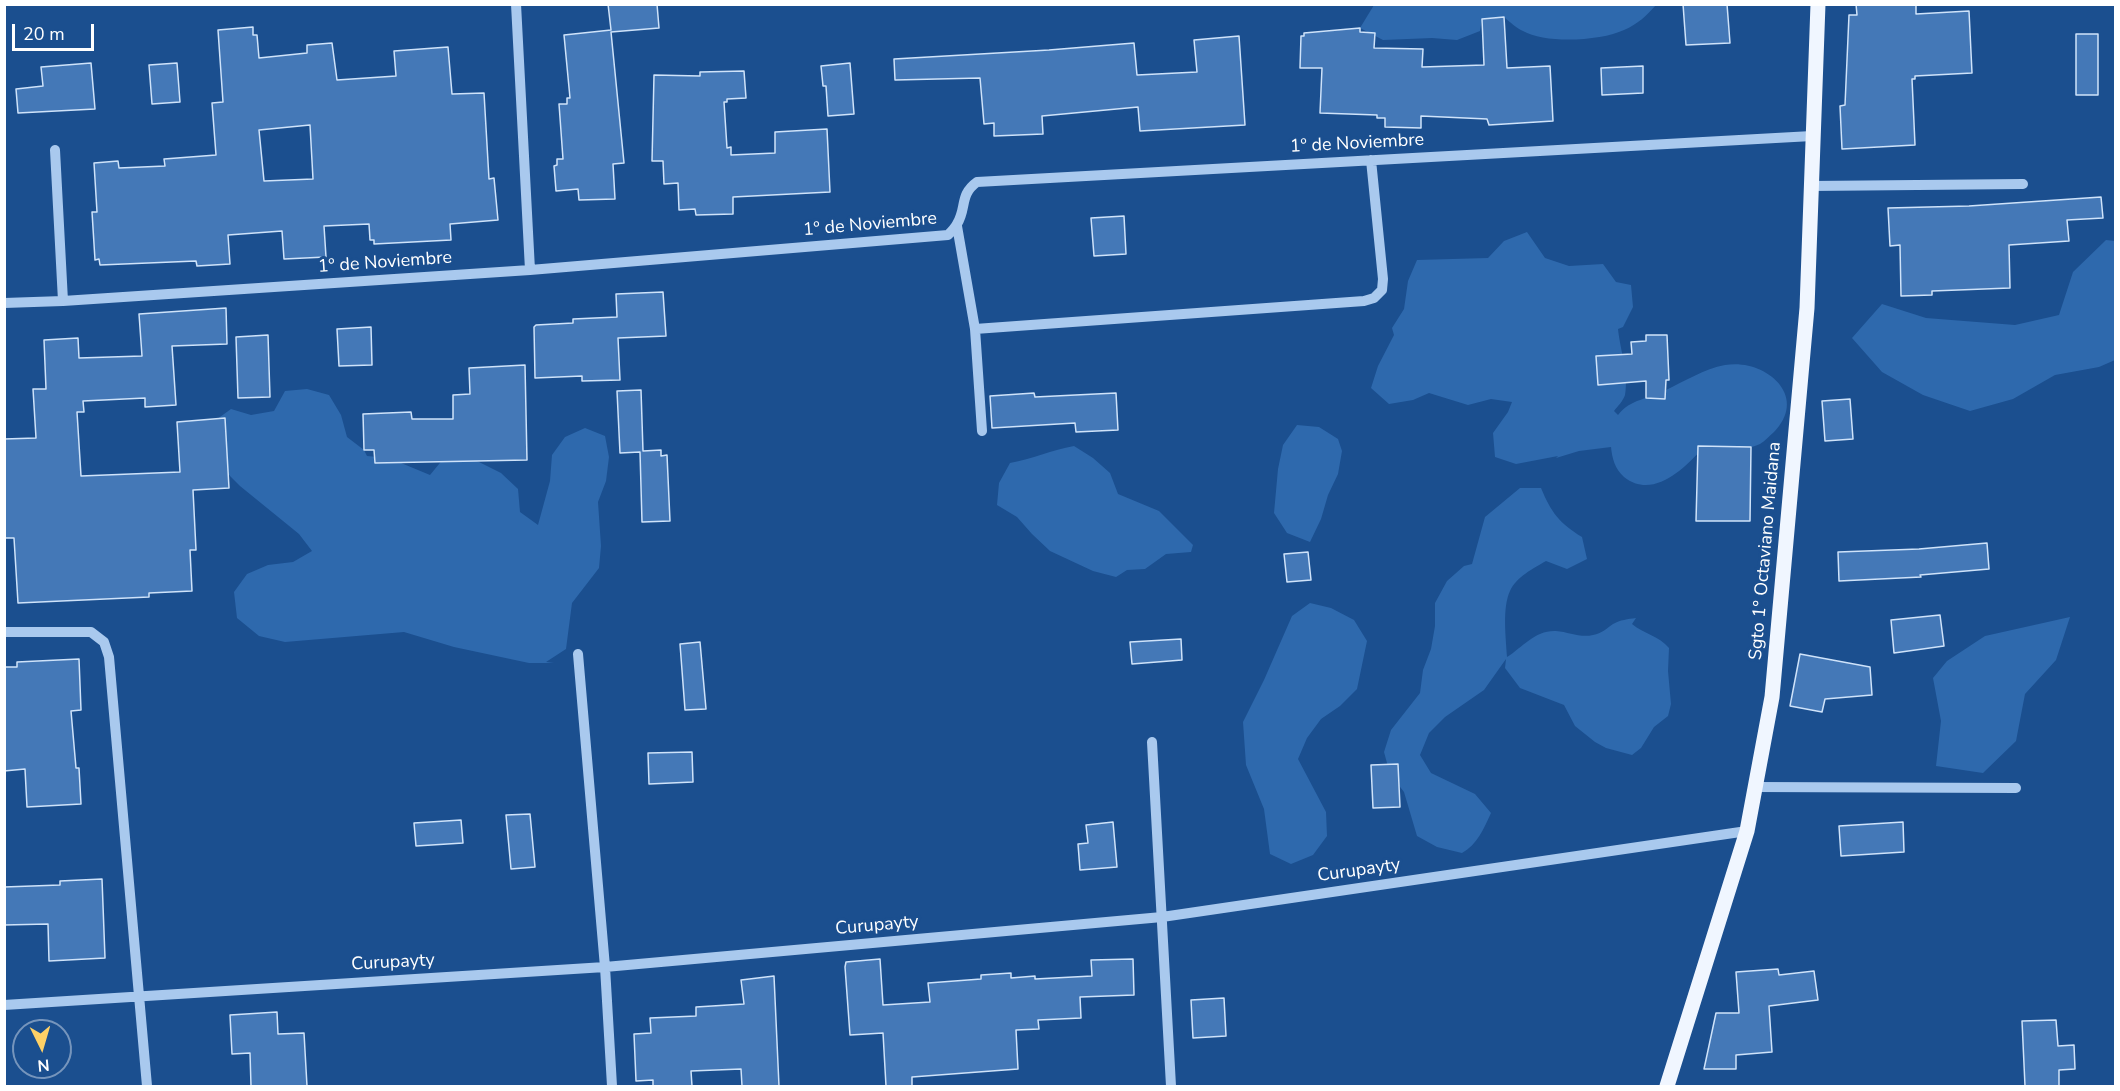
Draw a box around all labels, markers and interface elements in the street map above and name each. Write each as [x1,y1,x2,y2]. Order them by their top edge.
scale bar [15,12,98,50]
text: 20 m [23,22,65,46]
street label: 1º de Noviembre [1289,130,1425,158]
street label: 1º de Noviembre [802,208,938,242]
street label: 1º de Noviembre [317,248,453,278]
street label: Sgto 1° Octaviano Maidana [1746,441,1786,661]
street label: Curupayty [1316,854,1402,888]
street label: Curupayty [834,912,920,940]
street label: Curupayty [351,950,435,976]
north arrow [12,1019,72,1079]
text: N [36,1053,50,1076]

